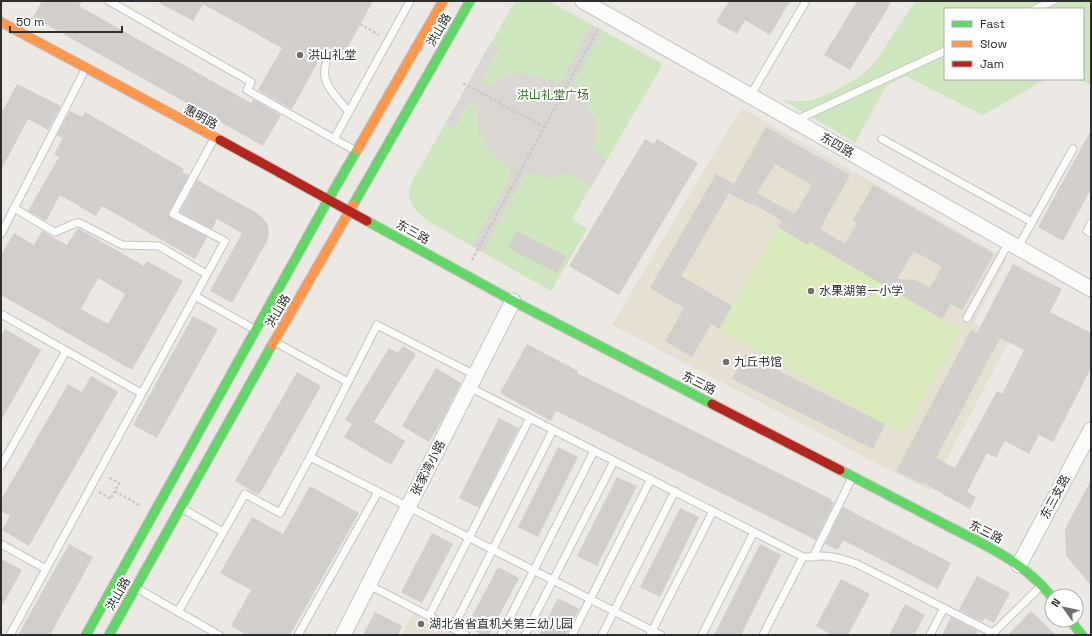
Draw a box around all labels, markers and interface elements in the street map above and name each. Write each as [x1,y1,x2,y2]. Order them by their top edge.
scale bar [10,8,122,34]
legend [944,8,1084,80]
street label: 洪山路 [423,10,455,50]
text: 50 m [16,14,44,30]
text: Fast [980,16,1005,32]
text: Slow [980,36,1007,52]
place label: 洪山礼堂 [308,47,356,63]
marker: 洪山礼堂 [295,50,305,60]
text: Jam [980,56,1004,72]
park label: 洪山礼堂广场 [517,87,589,103]
street label: 惠明路 [181,101,221,133]
street label: 东四路 [817,129,857,161]
street label: 东三路 [393,216,433,248]
place label: 水果湖第一小学 [819,283,903,299]
marker: 水果湖第一小学 [806,286,816,296]
street label: 洪山路 [262,291,294,331]
place label: 九丘书馆 [734,354,782,370]
marker: 九丘书馆 [721,357,731,367]
street label: 东三路 [679,368,719,398]
street label: 张家湾小路 [407,438,449,498]
street label: 东三支路 [1037,472,1073,522]
street label: 东三路 [966,517,1006,547]
street label: 洪山路 [102,574,134,614]
north arrow [1044,588,1084,628]
text: N [1048,596,1063,609]
place label: 湖北省省直机关第三幼儿园 [429,616,573,632]
marker: 湖北省省直机关第三幼儿园 [416,619,426,629]

